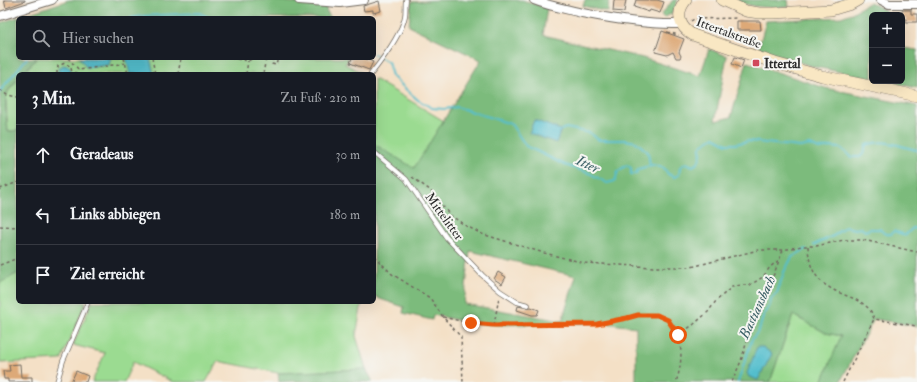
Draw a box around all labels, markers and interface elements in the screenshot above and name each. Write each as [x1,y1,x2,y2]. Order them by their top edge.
map controls [869,12,905,84]
button: + [869,12,905,48]
street label: Ittertalstraße [694,14,764,52]
search box [16,16,376,60]
icon: search [30,27,52,49]
text: Hier suchen [62,29,134,48]
button: − [869,48,905,84]
place label: Ittertal [764,56,801,72]
marker: Ittertal [751,58,761,68]
text: 3 Min. [32,88,75,109]
text: Zu Fuß · 210 m [281,90,360,106]
icon: ahead [32,144,54,166]
text: Geradeaus [70,145,133,164]
text: 30 m [336,147,360,163]
water label: Itter [573,152,603,177]
street label: Mittelitter [421,190,467,244]
icon: left [32,204,54,226]
text: Links abbiegen [70,205,160,224]
text: 180 m [330,207,360,223]
icon: arrive [32,264,54,286]
text: Ziel erreicht [70,265,145,284]
water label: Bastiansbach [735,273,779,342]
route end [462,314,480,332]
route start [669,326,687,344]

